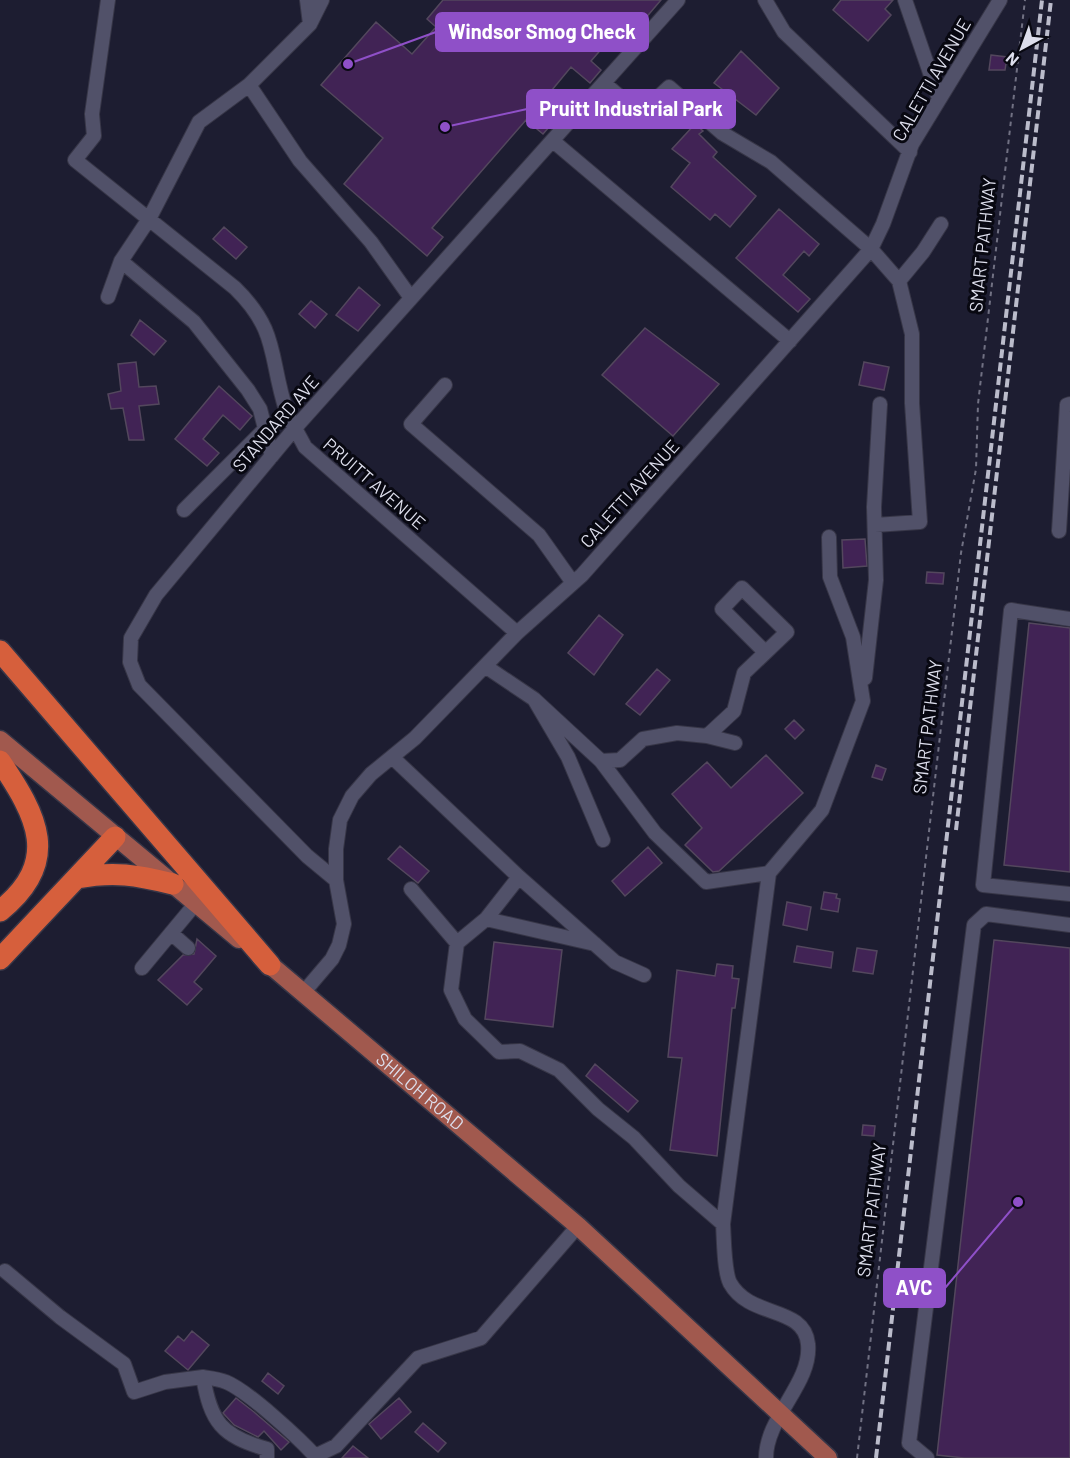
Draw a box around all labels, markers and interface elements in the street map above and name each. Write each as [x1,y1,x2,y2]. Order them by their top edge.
callout: Windsor Smog Check [436,13,648,51]
street label: CALETTI AVENUE [887,14,975,145]
north arrow [992,18,1052,78]
text: Windsor Smog Check [448,19,636,43]
text: N [1002,49,1022,70]
callout: Pruitt Industrial Park [527,90,735,128]
text: Pruitt Industrial Park [539,96,723,120]
street label: SMART PATHWAY [964,177,1000,313]
street label: STANDARD AVE [227,371,323,476]
street label: PRUITT AVENUE [319,433,430,534]
street label: CALETTI AVENUE [575,435,684,552]
street label: SMART PATHWAY [908,658,946,795]
street label: SHILOH ROAD [372,1047,469,1134]
street label: SMART PATHWAY [852,1141,890,1278]
callout: AVC [884,1269,945,1307]
text: AVC [896,1275,932,1299]

